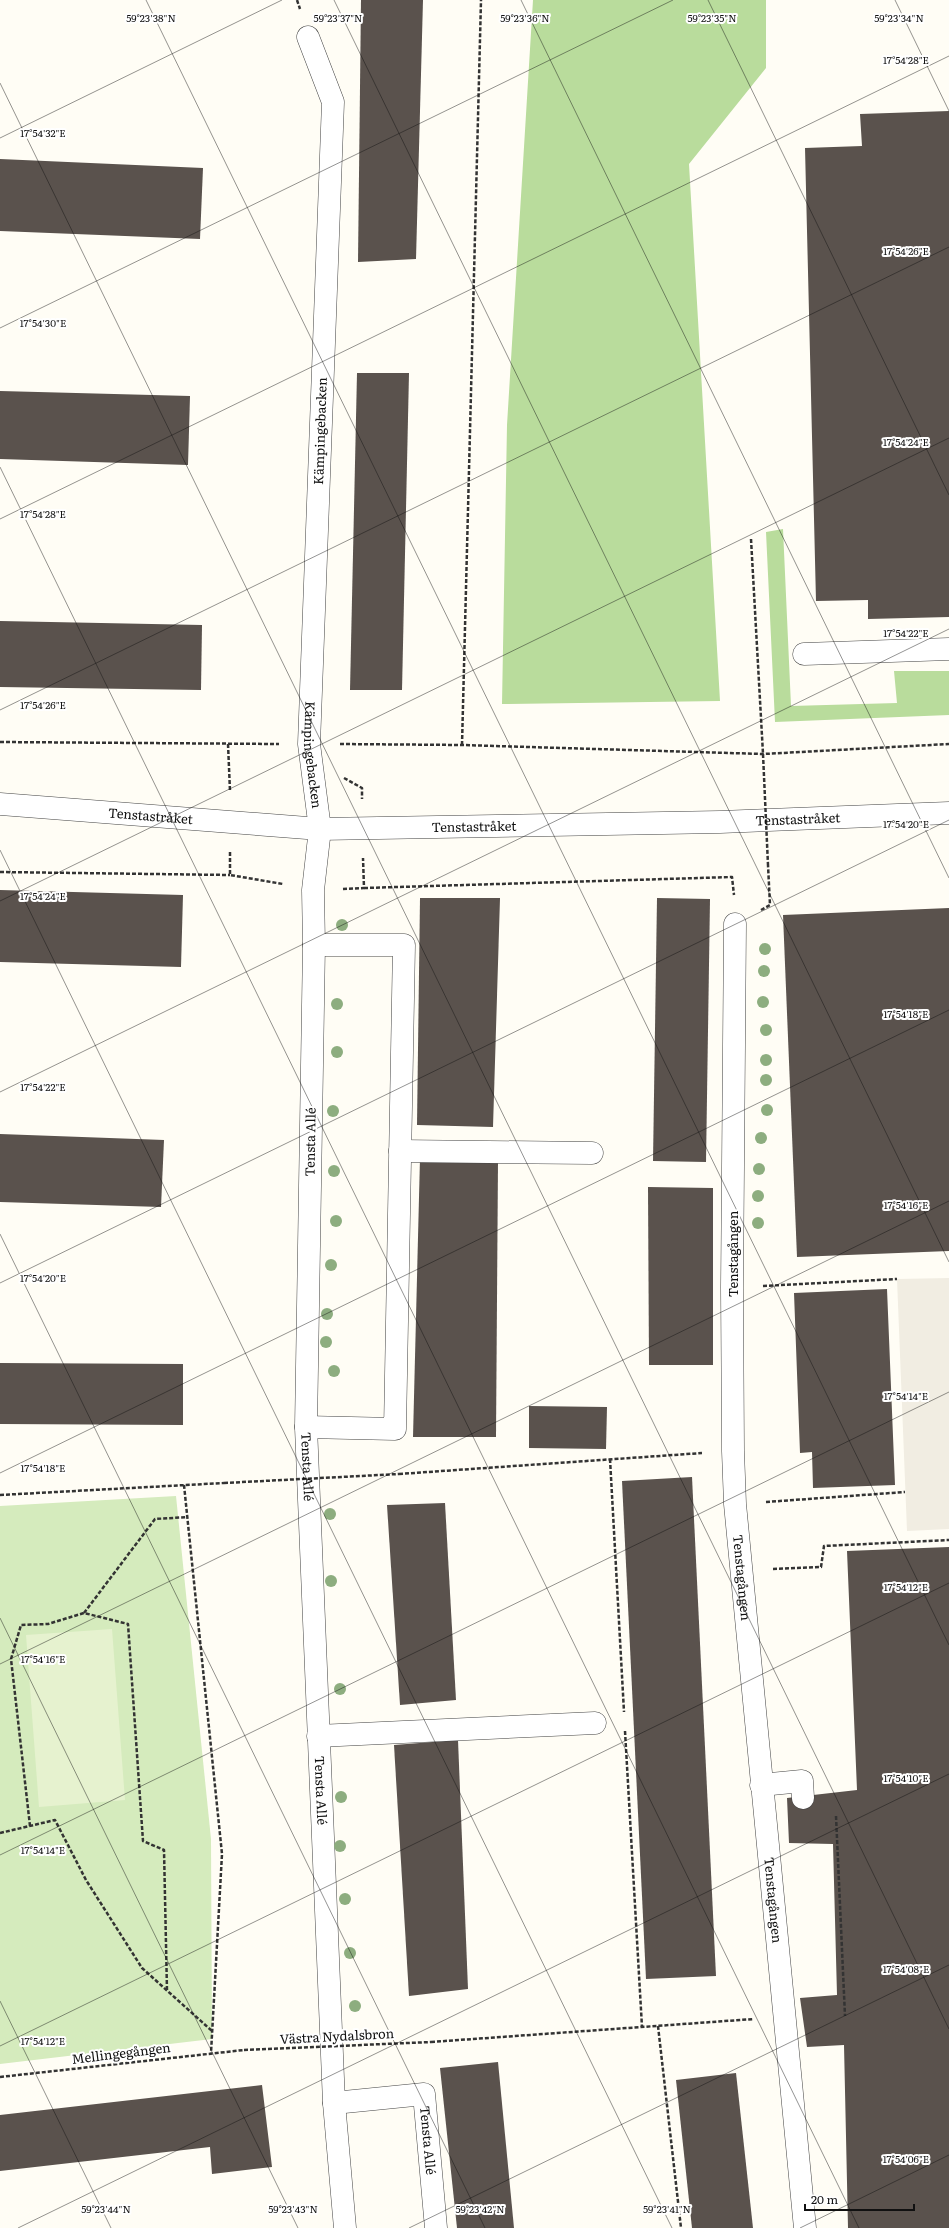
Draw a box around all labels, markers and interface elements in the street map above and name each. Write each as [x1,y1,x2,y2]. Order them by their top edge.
text: 59°23'38"N [126,10,176,25]
text: 59°23'37"N [314,10,362,25]
text: 59°23'36"N [500,10,550,25]
text: 59°23'35"N [687,10,737,25]
text: 59°23'34"N [874,10,924,25]
text: 17°54'28"E [883,52,929,67]
text: 17°54'32"E [20,125,66,140]
text: 17°54'26"E [883,243,929,258]
text: 17°54'30"E [20,315,66,330]
street label: Kämpingebacken [308,377,331,485]
text: 17°54'24"E [883,434,929,449]
text: 17°54'28"E [20,506,66,521]
text: 17°54'22"E [883,625,929,640]
text: 17°54'26"E [20,697,66,712]
street label: Kämpingebacken [300,701,327,810]
street label: Tenstastråket [107,802,194,828]
street label: Tenstastråket [755,807,842,830]
street label: Tenstastråket [431,816,517,836]
text: 17°54'20"E [883,816,929,831]
text: 17°54'24"E [20,888,66,903]
text: 17°54'18"E [884,1006,928,1021]
text: 17°54'22"E [20,1079,66,1094]
street label: Tensta Allé [299,1107,320,1177]
text: 17°54'16"E [884,1197,928,1212]
street label: Tenstagången [723,1210,742,1297]
text: 17°54'20"E [20,1270,66,1285]
text: 17°54'14"E [884,1388,928,1403]
street label: Tensta Allé [297,1432,319,1502]
text: 17°54'18"E [21,1460,65,1475]
street label: Tenstagången [729,1534,756,1622]
text: 17°54'12"E [884,1579,928,1594]
text: 17°54'16"E [21,1651,65,1666]
street label: Tensta Allé [311,1755,332,1826]
text: 17°54'10"E [883,1770,929,1785]
text: 17°54'14"E [21,1842,65,1857]
street label: Tenstagången [760,1856,787,1944]
text: 17°54'08"E [883,1961,929,1976]
street label: Västra Nydalsbron [279,2023,395,2048]
text: 17°54'12"E [21,2033,65,2048]
street label: Mellingegången [70,2037,172,2068]
street label: Tensta Allé [416,2105,441,2176]
text: 17°54'06"E [883,2151,929,2166]
scale bar [805,2186,914,2212]
text: 20 m [811,2190,838,2208]
text: 59°23'44"N [81,2201,131,2216]
text: 59°23'43"N [268,2201,318,2216]
text: 59°23'42"N [455,2201,505,2216]
text: 59°23'41"N [643,2201,691,2216]

